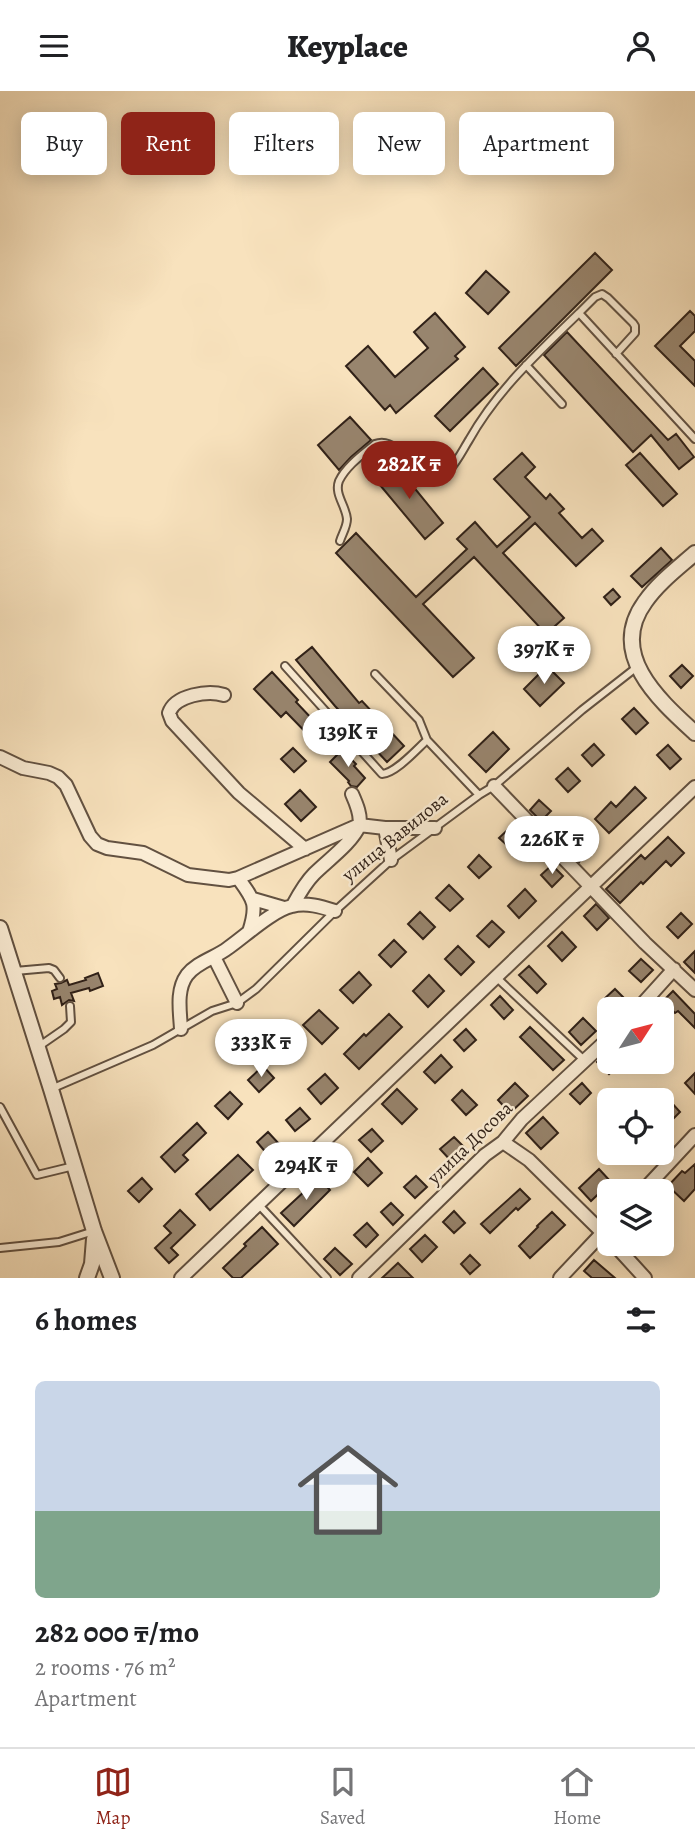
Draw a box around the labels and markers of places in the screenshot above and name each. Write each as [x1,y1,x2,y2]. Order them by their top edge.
pin: 282K ₸ [352,441,466,501]
pin: 397K ₸ [487,627,601,686]
pin: 139K ₸ [291,709,405,769]
pin: 226K ₸ [495,817,609,876]
pin: 333K ₸ [204,1019,318,1079]
pin: 294K ₸ [249,1143,363,1202]

